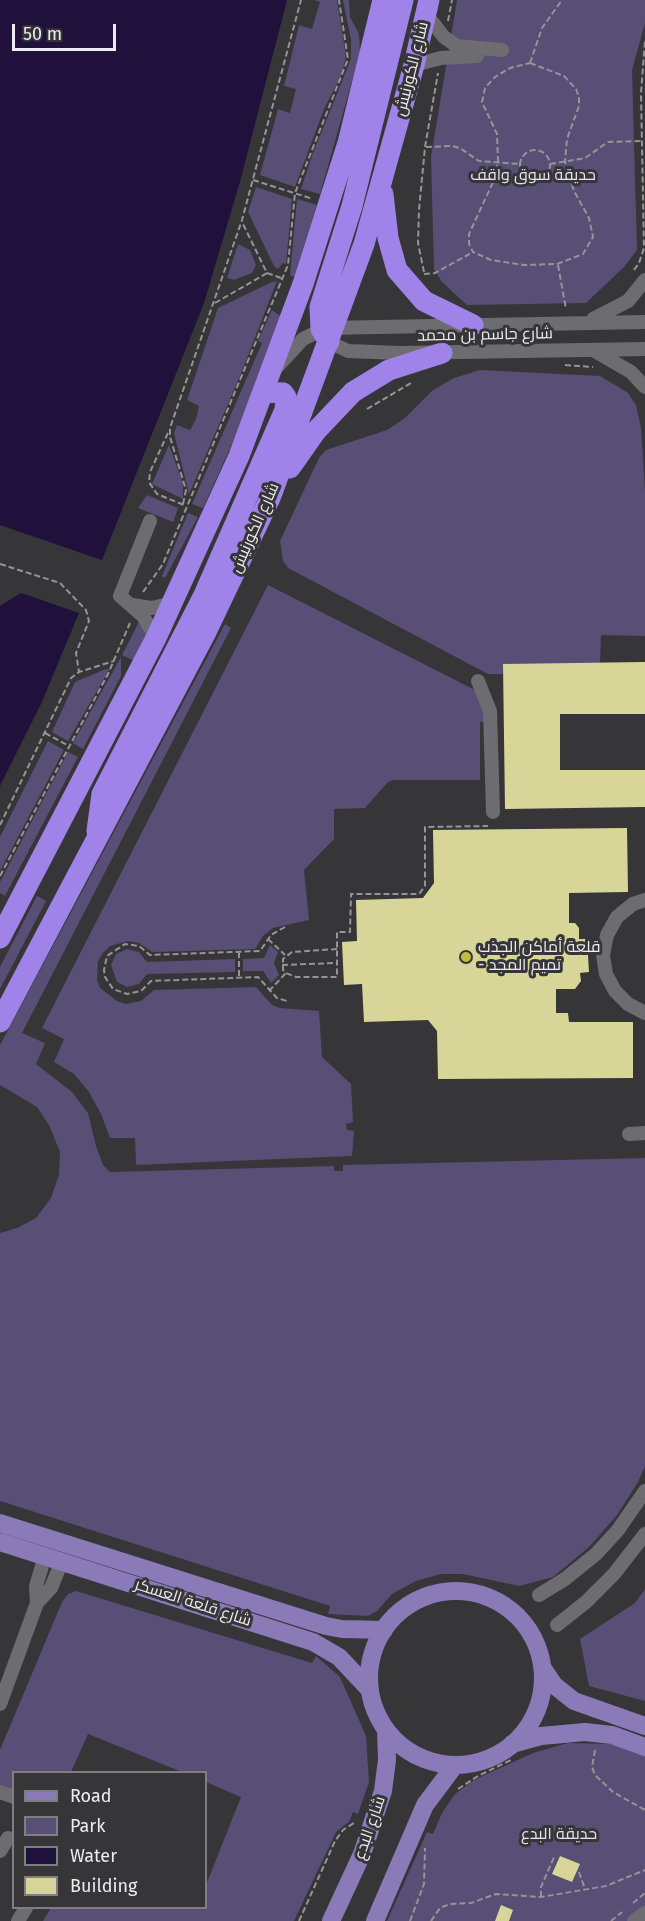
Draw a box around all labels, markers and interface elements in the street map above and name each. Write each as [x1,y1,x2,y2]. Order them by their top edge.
scale bar [15,12,118,50]
street label: شارع الكورنيش [391,20,433,118]
text: 50 m [23,23,62,45]
park label: حديقة سوق واقف [470,166,596,186]
street label: شارع جاسم بن محمد [417,324,553,346]
street label: شارع الكورنيش [227,480,283,576]
place label: قلعة أماكن الجذب - تميم المجد [478,938,601,976]
marker: قلعة أماكن الجذب - تميم المجد [459,950,473,964]
street label: شارع قلعة العسكر [132,1575,254,1631]
legend [12,1771,207,1909]
text: Road [70,1785,112,1807]
street label: شارع البدع [350,1794,390,1862]
text: Park [70,1815,105,1837]
park label: حديقة البدع [521,1825,597,1845]
text: Water [70,1845,117,1867]
text: Building [70,1875,137,1897]

